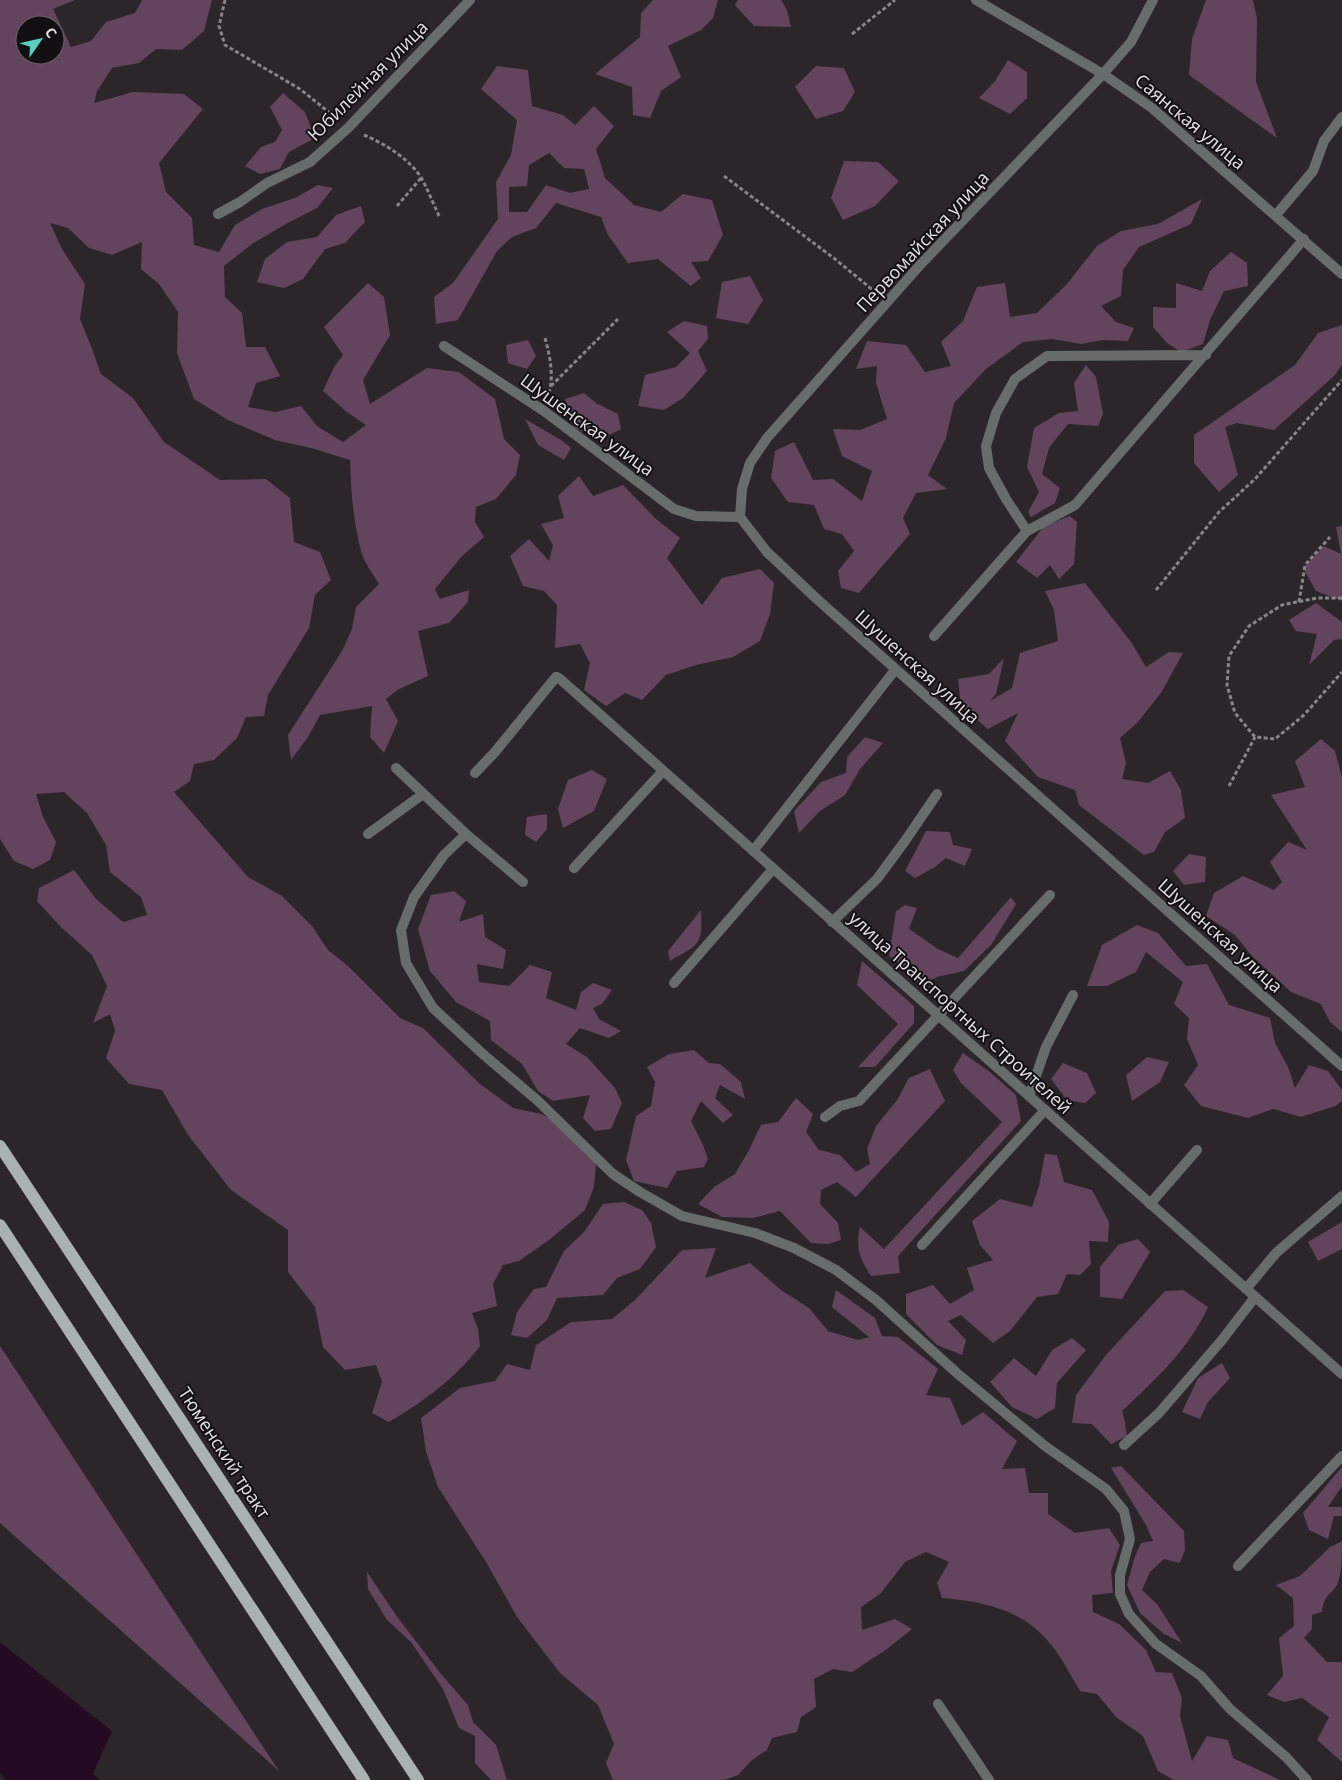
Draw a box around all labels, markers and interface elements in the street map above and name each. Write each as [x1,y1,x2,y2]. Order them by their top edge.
north arrow [15,15,65,65]
street label: Юбилейная улица [302,15,433,146]
text: С [41,23,62,42]
street label: Саянская улица [1130,68,1251,175]
street label: Первомайская улица [851,166,994,317]
street label: Шушенская улица [516,368,659,481]
street label: Шушенская улица [850,604,985,729]
street label: Шушенская улица [1153,873,1288,998]
street label: улица Транспортных Строителей [844,906,1077,1119]
street label: Тюменский тракт [173,1382,277,1523]

